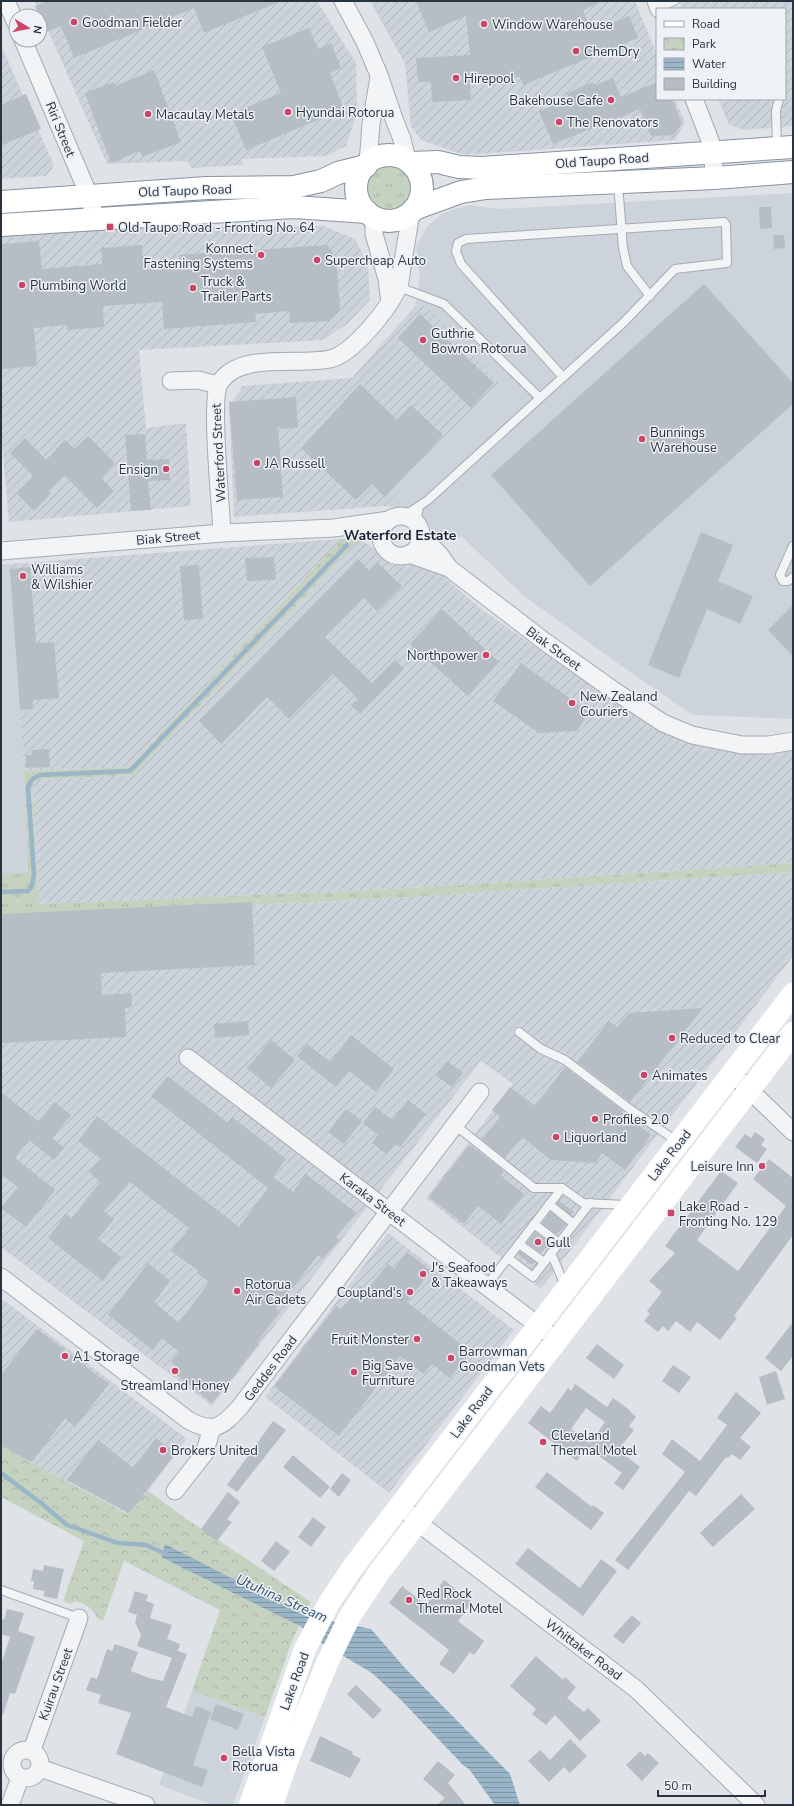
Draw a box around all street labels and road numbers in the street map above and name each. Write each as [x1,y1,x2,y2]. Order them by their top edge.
street label: Riri Street [41,99,79,160]
street label: Old Taupo Road [555,149,650,173]
street label: Old Taupo Road [138,180,232,202]
street label: Waterford Street [207,403,231,503]
street label: Biak Street [135,526,201,550]
street label: Biak Street [522,623,585,675]
street label: Lake Road [644,1126,696,1185]
street label: Karaka Street [336,1169,410,1231]
street label: Geddes Road [240,1332,302,1405]
street label: Lake Road [446,1383,497,1442]
street label: Whittaker Road [541,1615,626,1685]
street label: Kuirau Street [35,1645,78,1723]
street label: Lake Road [276,1650,314,1713]

